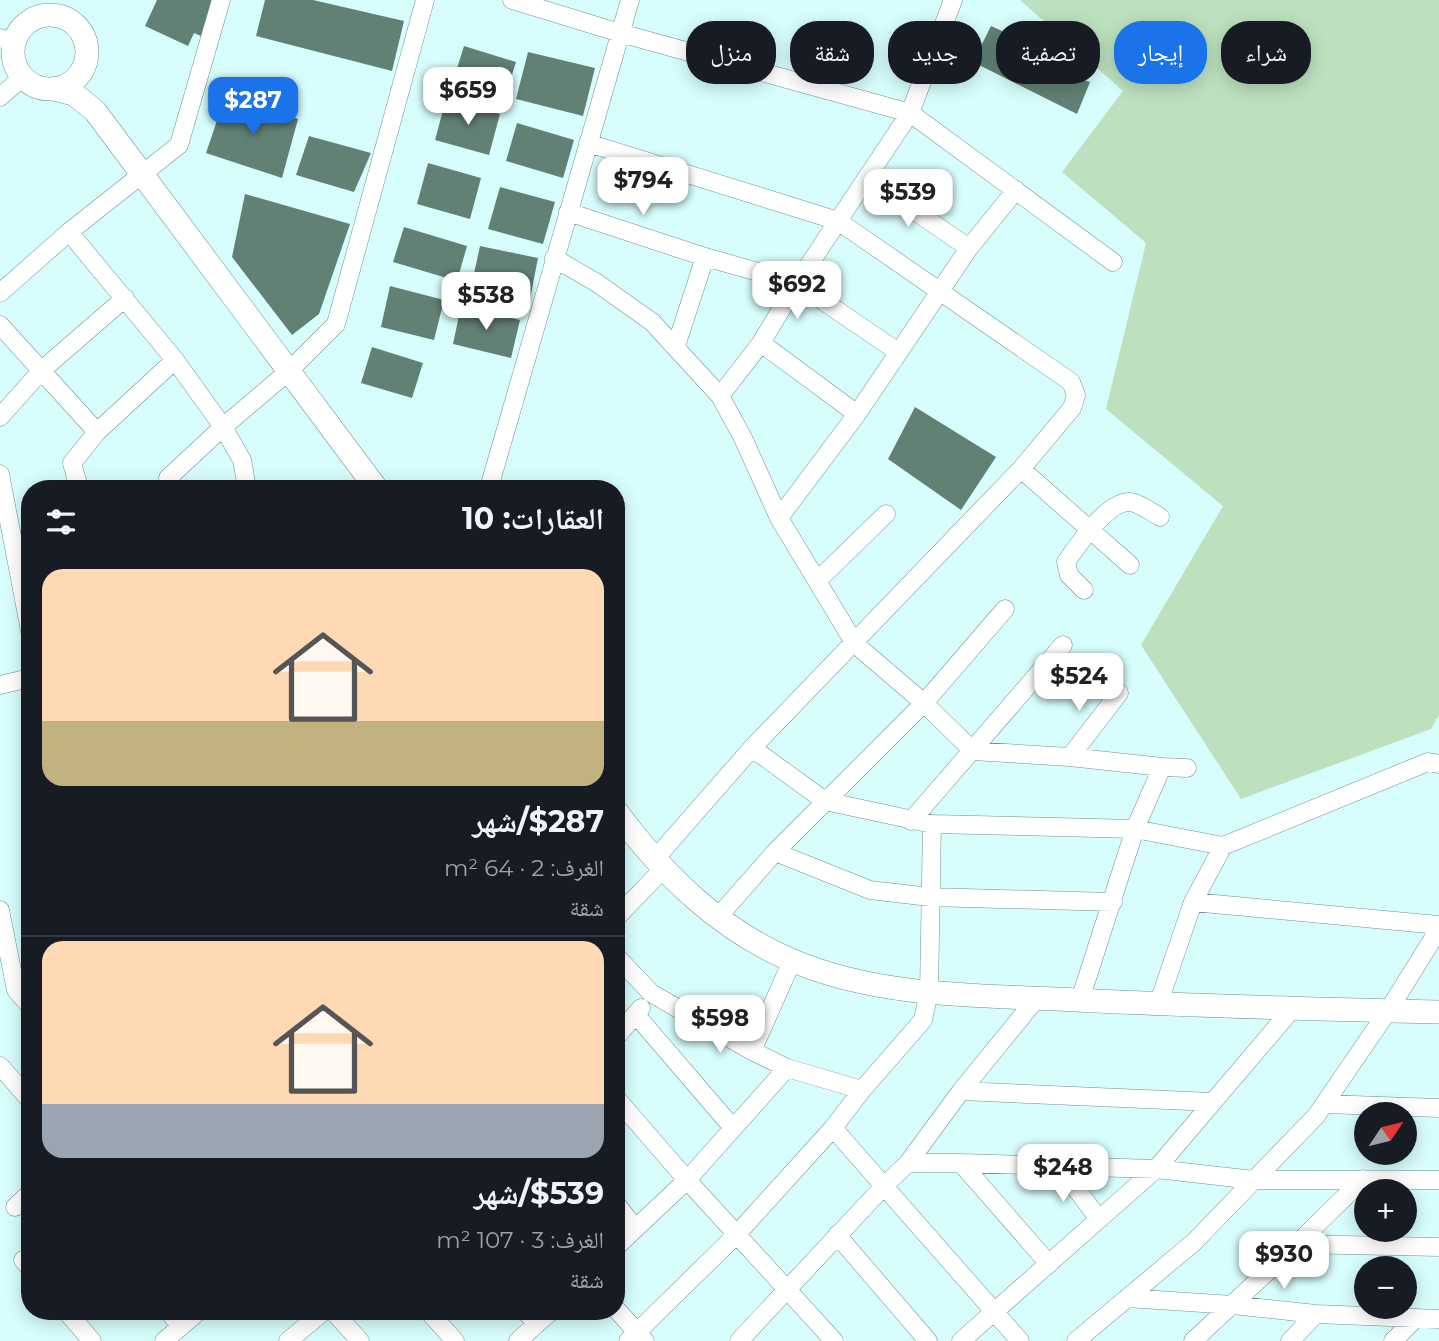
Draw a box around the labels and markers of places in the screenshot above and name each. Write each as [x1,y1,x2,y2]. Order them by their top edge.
pin: $659 [427,68,509,127]
pin: $287 [212,78,294,137]
pin: $794 [602,158,684,217]
pin: $539 [867,170,949,229]
pin: $692 [756,262,838,321]
pin: $538 [445,272,527,332]
pin: $524 [1038,654,1120,713]
pin: $598 [679,996,761,1055]
pin: $248 [1022,1144,1104,1204]
pin: $930 [1243,1232,1325,1291]

